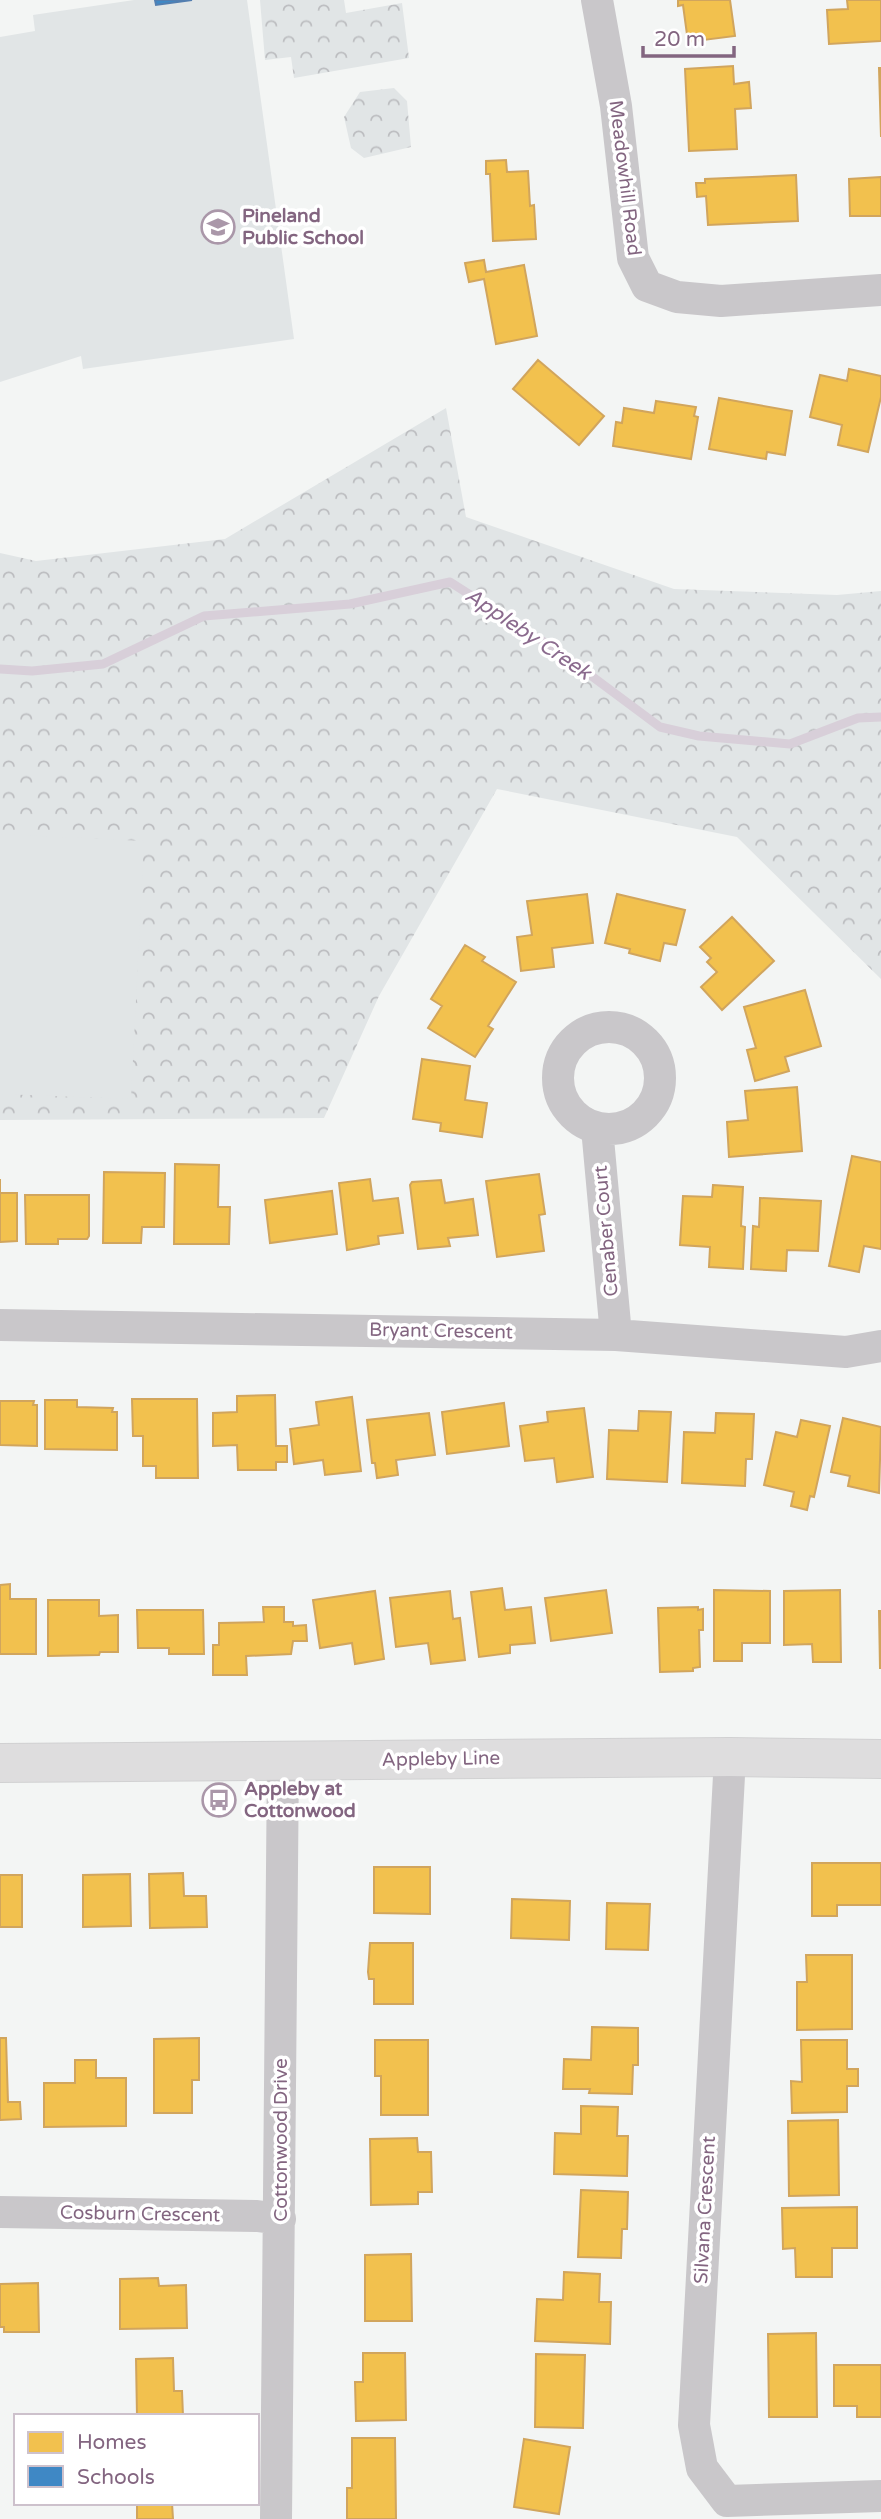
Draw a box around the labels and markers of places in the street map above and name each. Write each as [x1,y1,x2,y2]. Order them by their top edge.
place label: Pineland Public School [242,205,364,249]
school or university icon: Pineland Public School [199,208,237,246]
place label: Appleby at Cottonwood [244,1778,356,1822]
bus stop icon: Appleby at Cottonwood [200,1781,238,1819]

